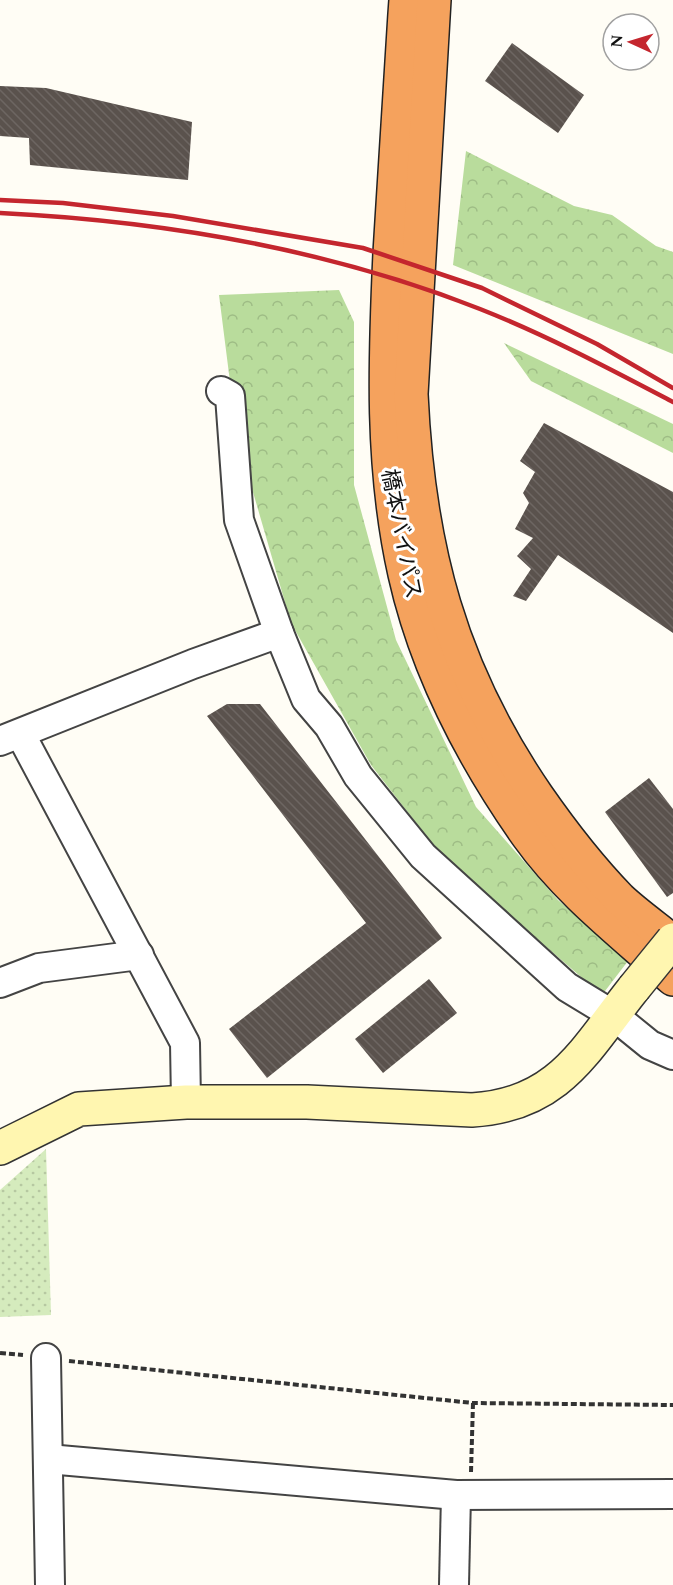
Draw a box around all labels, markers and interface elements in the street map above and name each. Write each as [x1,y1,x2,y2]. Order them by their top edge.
north arrow [601,12,661,72]
text: N [605,34,629,48]
street label: 橋本バイパス [372,466,430,602]

